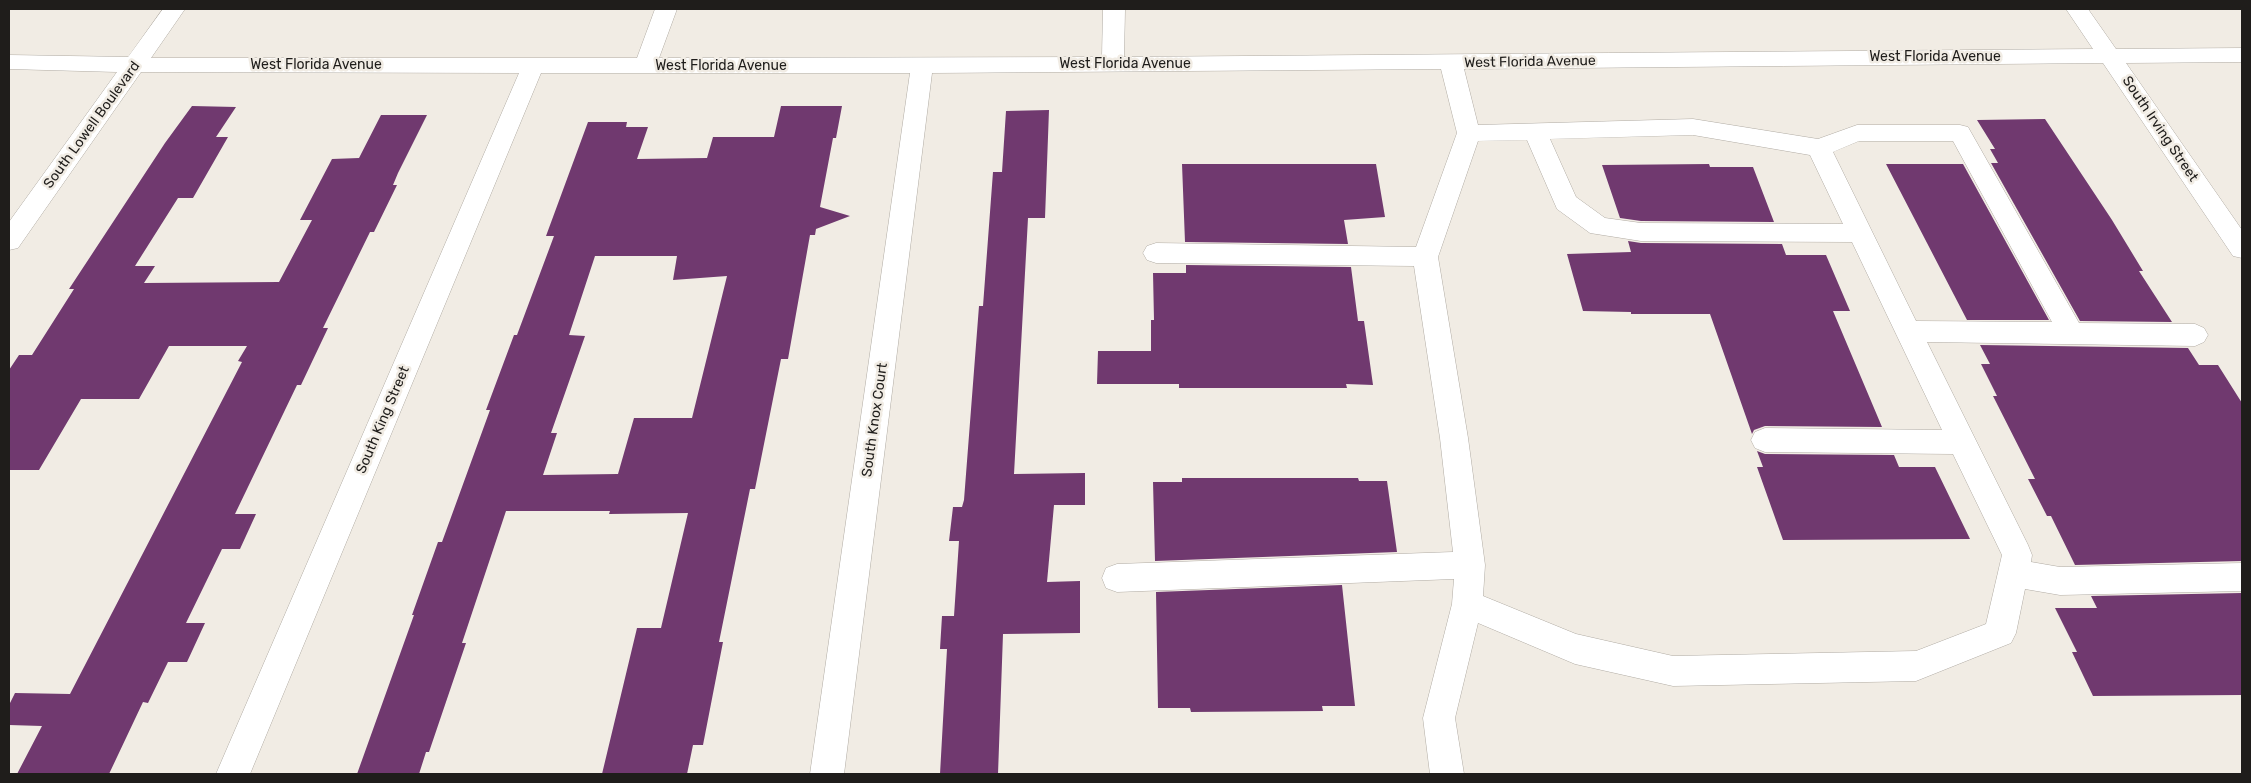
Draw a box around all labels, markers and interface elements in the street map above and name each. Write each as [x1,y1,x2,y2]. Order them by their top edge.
street label: West Florida Avenue [1869,49,2001,65]
street label: West Florida Avenue [1464,52,1596,72]
street label: West Florida Avenue [1059,56,1191,72]
street label: West Florida Avenue [250,57,382,73]
street label: South Lowell Boulevard [40,58,144,192]
street label: West Florida Avenue [655,58,787,74]
street label: South Irving Street [2118,73,2202,185]
street label: South Knox Court [859,362,891,478]
street label: South King Street [353,364,413,476]

